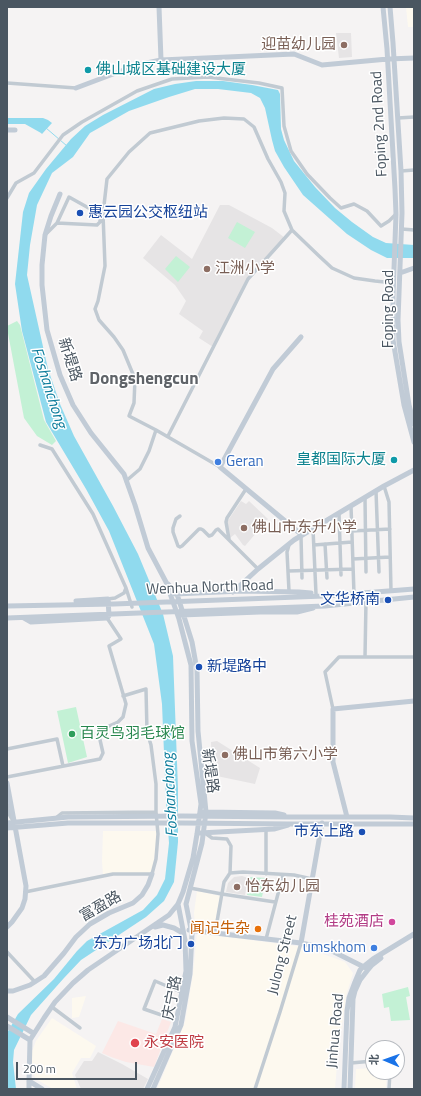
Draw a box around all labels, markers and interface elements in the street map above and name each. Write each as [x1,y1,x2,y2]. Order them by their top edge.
place label: 迎苗幼儿园 [261,36,336,54]
marker: 迎苗幼儿园 [339,40,349,50]
place label: 佛山城区基础建设大厦 [96,61,246,79]
marker: 佛山城区基础建设大厦 [83,65,93,75]
street label: Foping 2nd Road [368,71,392,177]
place label: 惠云园公交枢纽站 [88,204,208,222]
marker: 惠云园公交枢纽站 [75,208,85,218]
place label: 江洲小学 [215,260,275,278]
marker: 江洲小学 [202,264,212,274]
street label: Foping Road [380,270,398,348]
street label: 新堤路 [53,336,85,384]
water label: Foshanchong [26,345,70,431]
district label: Dongshengcun [89,370,199,390]
place label: 皇都国际大厦 [296,451,386,469]
place label: Geran [226,453,264,471]
marker: 皇都国际大厦 [389,455,399,465]
marker: Geran [213,457,223,467]
place label: 佛山市东升小学 [252,519,357,537]
marker: 佛山市东升小学 [239,523,249,533]
street label: Wenhua North Road [146,577,274,599]
place label: 文华桥南 [320,591,380,609]
marker: 文华桥南 [383,595,393,605]
place label: 新堤路中 [207,658,267,676]
marker: 新堤路中 [194,662,204,672]
place label: 百灵鸟羽毛球馆 [80,725,185,743]
marker: 百灵鸟羽毛球馆 [67,729,77,739]
place label: 佛山市第六小学 [233,746,338,764]
street label: 新堤路 [197,747,221,795]
marker: 佛山市第六小学 [220,750,230,760]
water label: Foshanchong [159,753,183,837]
place label: 市东上路 [294,823,354,841]
marker: 市东上路 [357,827,367,837]
place label: 怡东幼儿园 [245,878,320,896]
marker: 怡东幼儿园 [232,882,242,892]
street label: 富盈路 [77,888,125,926]
street label: Julong Street [264,913,302,997]
place label: 桂苑酒店 [324,913,384,931]
marker: 桂苑酒店 [387,917,397,927]
place label: 闻记牛杂 [190,920,250,938]
marker: 闻记牛杂 [253,924,263,934]
place label: 东方广场北门 [93,935,183,953]
marker: 东方广场北门 [186,939,196,949]
place label: umskhom [303,939,366,957]
marker: umskhom [369,943,379,953]
street label: 庆宁路 [160,974,186,1022]
street label: Jinhua Road [324,993,348,1069]
place label: 永安医院 [144,1034,204,1052]
marker: 永安医院 [129,1037,141,1049]
north arrow [365,1040,405,1080]
scale bar [18,1054,139,1080]
text: 北 [366,1054,382,1065]
text: 200 m [23,1059,56,1078]

